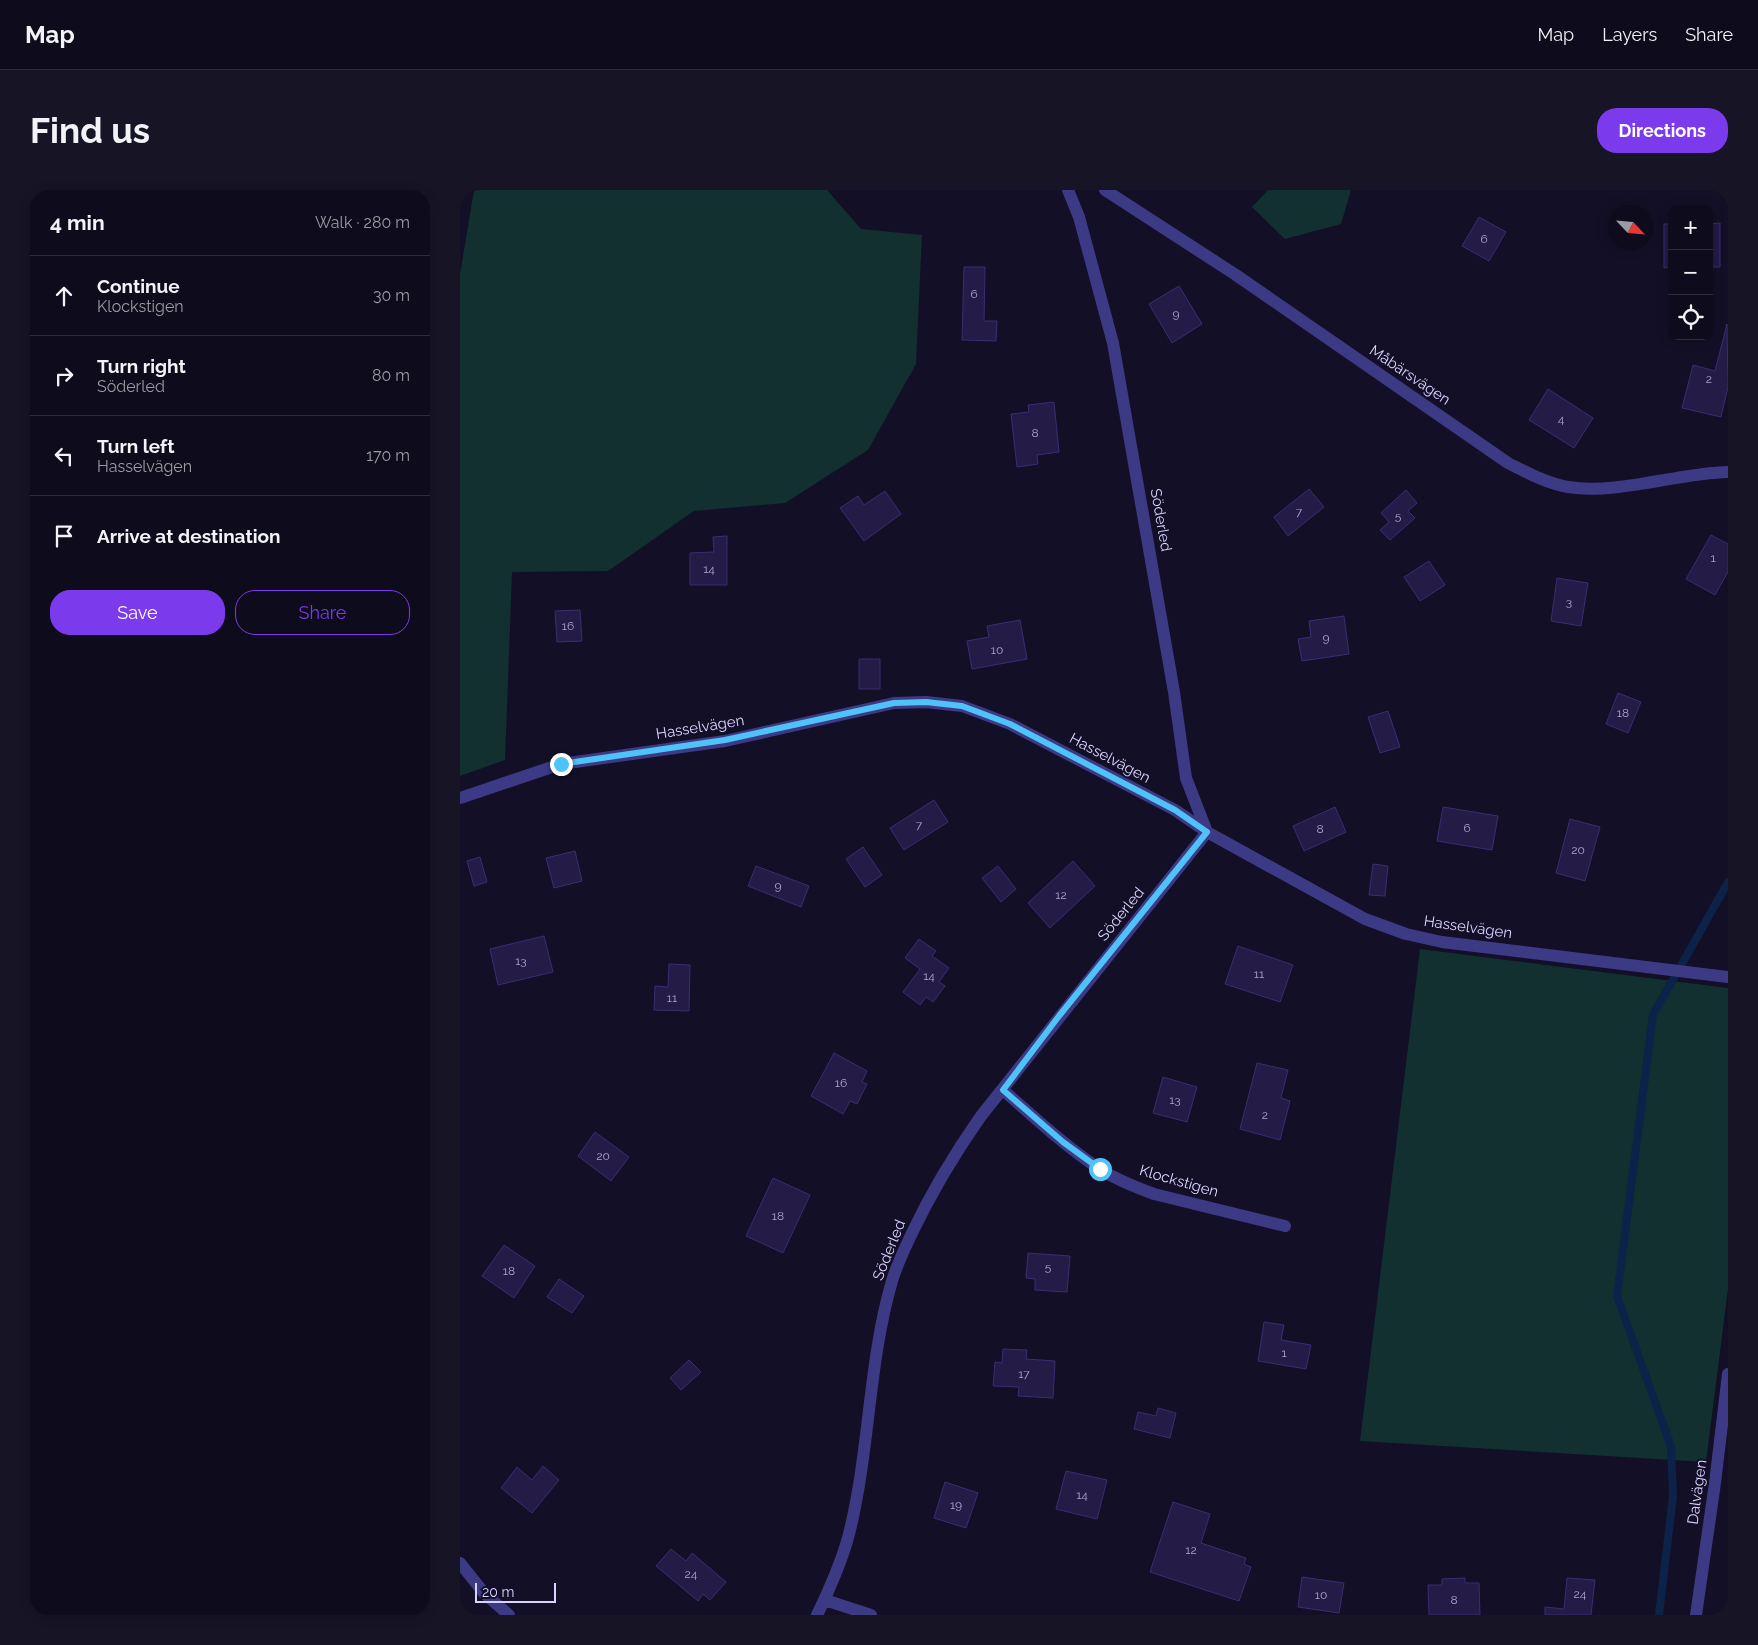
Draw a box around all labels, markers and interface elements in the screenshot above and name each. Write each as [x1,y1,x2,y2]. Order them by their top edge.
text: Map [25,20,75,49]
text: Map [1538,24,1574,45]
text: Layers [1602,24,1657,45]
text: Share [1685,24,1733,45]
button: Directions [1597,108,1728,153]
text: Find us [30,110,150,151]
north arrow [1608,205,1653,250]
map controls [1668,205,1713,340]
button: + [1668,205,1713,250]
text: 4 min [50,210,105,235]
text: Walk · 280 m [315,213,410,232]
house number: 6 [1480,232,1488,246]
button: − [1668,250,1713,295]
text: Continue [97,275,180,297]
icon: ahead [50,282,78,310]
text: 30 m [373,286,410,305]
house number: 6 [970,287,978,301]
button: locate [1668,295,1713,340]
text: Klockstigen [97,297,184,316]
house number: 9 [1172,307,1180,321]
street label: Måbärsvägen [1366,341,1454,409]
text: Turn right [97,355,186,377]
icon: right [50,362,78,390]
text: 80 m [372,366,410,385]
house number: 2 [1706,372,1712,386]
text: Söderled [97,377,165,396]
house number: 4 [1558,412,1565,426]
house number: 8 [1031,426,1039,440]
text: Turn left [97,435,174,457]
icon: left [50,442,78,470]
text: 170 m [366,446,410,465]
text: Hasselvägen [97,457,192,476]
street label: Söderled [1147,487,1175,553]
house number: 7 [1296,505,1303,519]
house number: 5 [1395,509,1402,523]
icon: arrive [50,522,78,550]
text: Arrive at destination [97,525,281,547]
house number: 1 [1710,551,1716,565]
house number: 14 [703,562,715,576]
button: Save [50,590,225,635]
button: Share [235,590,410,635]
house number: 3 [1566,595,1572,609]
house number: 16 [562,619,574,633]
house number: 9 [1322,631,1330,645]
house number: 10 [991,643,1003,657]
house number: 18 [1617,706,1629,720]
street label: Hasselvägen [655,711,745,743]
street label: Hasselvägen [1066,729,1154,787]
route end [550,753,573,776]
house number: 7 [916,818,923,832]
house number: 6 [1463,821,1471,835]
house number: 8 [1316,822,1324,836]
house number: 20 [1571,843,1585,857]
house number: 9 [774,879,782,893]
street label: Söderled [1094,884,1148,944]
house number: 12 [1055,888,1067,902]
street label: Hasselvägen [1423,912,1513,942]
house number: 13 [515,954,527,968]
house number: 11 [1254,967,1264,981]
house number: 14 [923,969,935,983]
house number: 11 [667,991,677,1005]
house number: 16 [835,1076,847,1090]
house number: 13 [1169,1093,1181,1107]
house number: 2 [1262,1108,1268,1122]
house number: 20 [596,1149,610,1163]
route start [1089,1158,1112,1181]
street label: Klockstigen [1137,1161,1221,1201]
house number: 18 [772,1209,784,1223]
street label: Söderled [869,1217,909,1283]
house number: 5 [1045,1260,1052,1274]
house number: 18 [503,1264,515,1278]
house number: 1 [1281,1346,1287,1360]
house number: 17 [1018,1367,1030,1381]
street label: Dalvägen [1684,1458,1710,1526]
house number: 14 [1076,1488,1088,1502]
house number: 19 [950,1498,962,1512]
house number: 12 [1185,1543,1197,1557]
house number: 24 [685,1567,698,1581]
scale bar [475,1580,556,1603]
text: 20 m [482,1584,514,1600]
house number: 24 [1574,1587,1587,1601]
house number: 10 [1315,1588,1327,1602]
house number: 8 [1450,1593,1458,1607]

